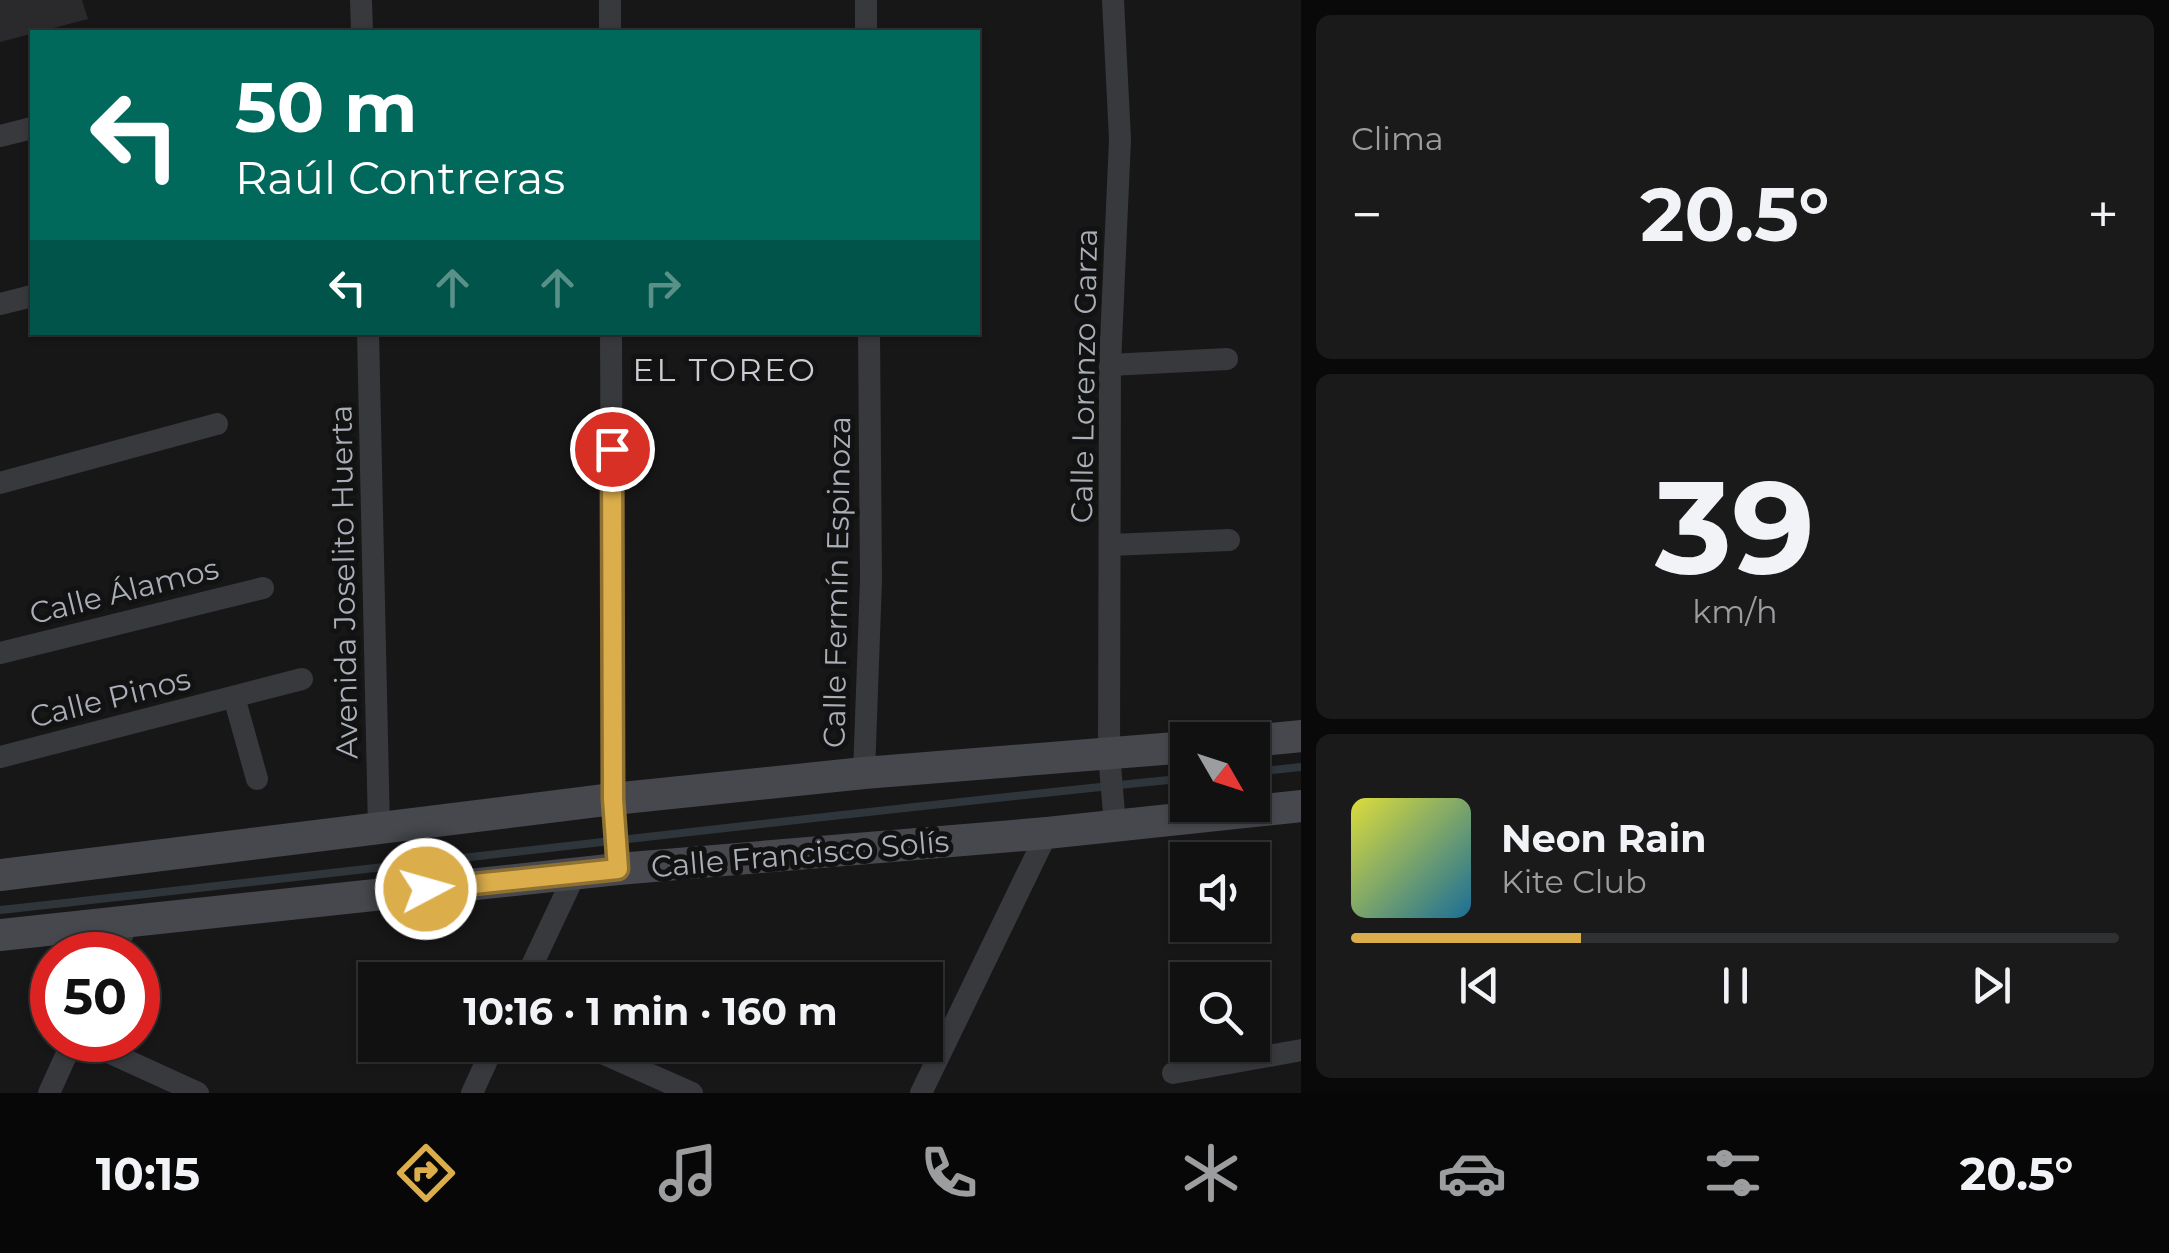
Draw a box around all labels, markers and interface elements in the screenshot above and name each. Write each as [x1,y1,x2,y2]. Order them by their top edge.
text: 50 m [235,64,417,150]
icon: left [70,70,200,200]
text: Clima [1351,119,1444,158]
text: Raúl Contreras [235,150,565,205]
text: 20.5° [1640,168,1830,260]
text: − [1351,181,1383,248]
text: + [2087,181,2119,248]
street label: Calle Lorenzo Garza [1063,228,1105,524]
icon: left [320,260,375,315]
icon: ahead [425,260,480,315]
icon: ahead [530,260,585,315]
icon: right [635,260,690,315]
district label: EL TOREO [633,350,817,389]
street label: Avenida Joselito Huerta [322,405,366,759]
pin [570,407,655,492]
street label: Calle Fermín Espinoza [816,416,858,748]
icon: arrive [585,422,640,477]
text: 39 [1655,447,1815,606]
street label: Calle Álamos [26,550,222,632]
text: km/h [1692,592,1778,631]
street label: Calle Pinos [26,660,194,736]
north arrow [1170,722,1270,822]
map controls [1170,722,1270,1062]
text: Neon Rain [1501,815,1706,862]
street label: Calle Francisco Solís [649,823,951,885]
position arrow [374,837,478,941]
button: sound [1170,842,1270,942]
text: Kite Club [1501,862,1647,901]
speed limit sign: 50 [30,932,160,1062]
icon: previous [1452,958,1507,1013]
icon: pause [1708,958,1763,1013]
icon: next [1964,958,2019,1013]
button: search [1170,962,1270,1062]
text: 10:16 · 1 min · 160 m [463,988,838,1035]
icon: directions [391,1138,461,1208]
icon: music [653,1138,723,1208]
icon: phone [914,1138,984,1208]
icon: climate [1176,1138,1246,1208]
icon: car [1437,1138,1507,1208]
icon: filters [1698,1138,1768,1208]
text: 10:15 [96,1146,200,1201]
text: 20.5° [1960,1146,2073,1201]

